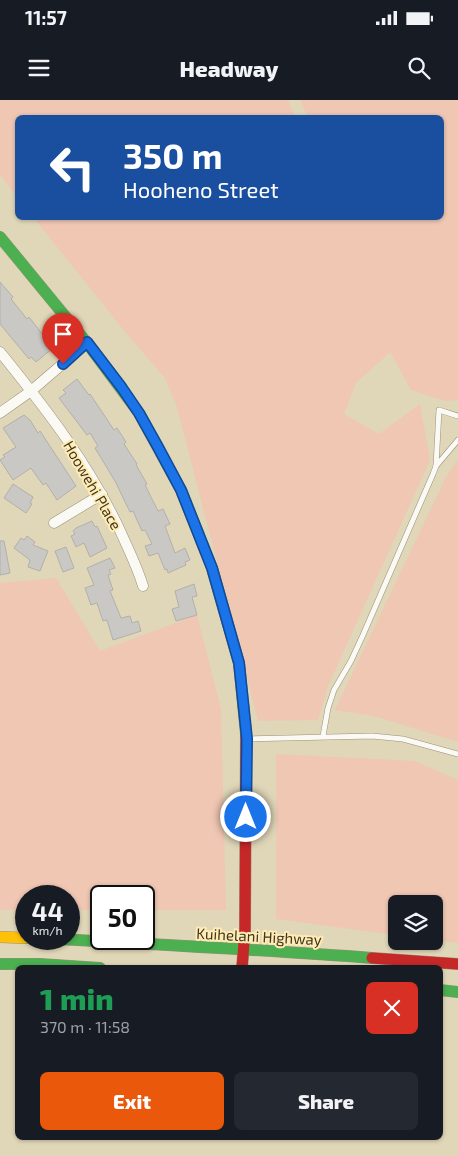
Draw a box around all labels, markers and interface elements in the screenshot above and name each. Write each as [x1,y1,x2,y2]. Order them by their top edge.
text: 11:57 [25,6,67,29]
icon: menu [25,54,53,82]
icon: search [405,54,433,82]
text: Headway [180,55,278,81]
text: 350 m [123,134,223,176]
icon: left [40,135,105,200]
text: Hooheno Street [123,176,279,202]
pin [42,313,84,364]
icon: arrive [49,320,77,348]
street label: Hoowehi Place [60,437,126,533]
position arrow [219,790,271,842]
speed limit sign: 50 [90,885,155,950]
map controls [388,895,443,950]
button: layers [388,895,443,950]
text: 44 [32,896,63,926]
text: km/h [33,923,62,937]
street label: Kuihelani Highway [196,924,322,948]
text: 1 min [40,980,114,1016]
button: close [366,982,418,1034]
text: 370 m · 11:58 [40,1017,130,1036]
button: Exit [40,1072,224,1130]
button: Share [234,1072,418,1130]

